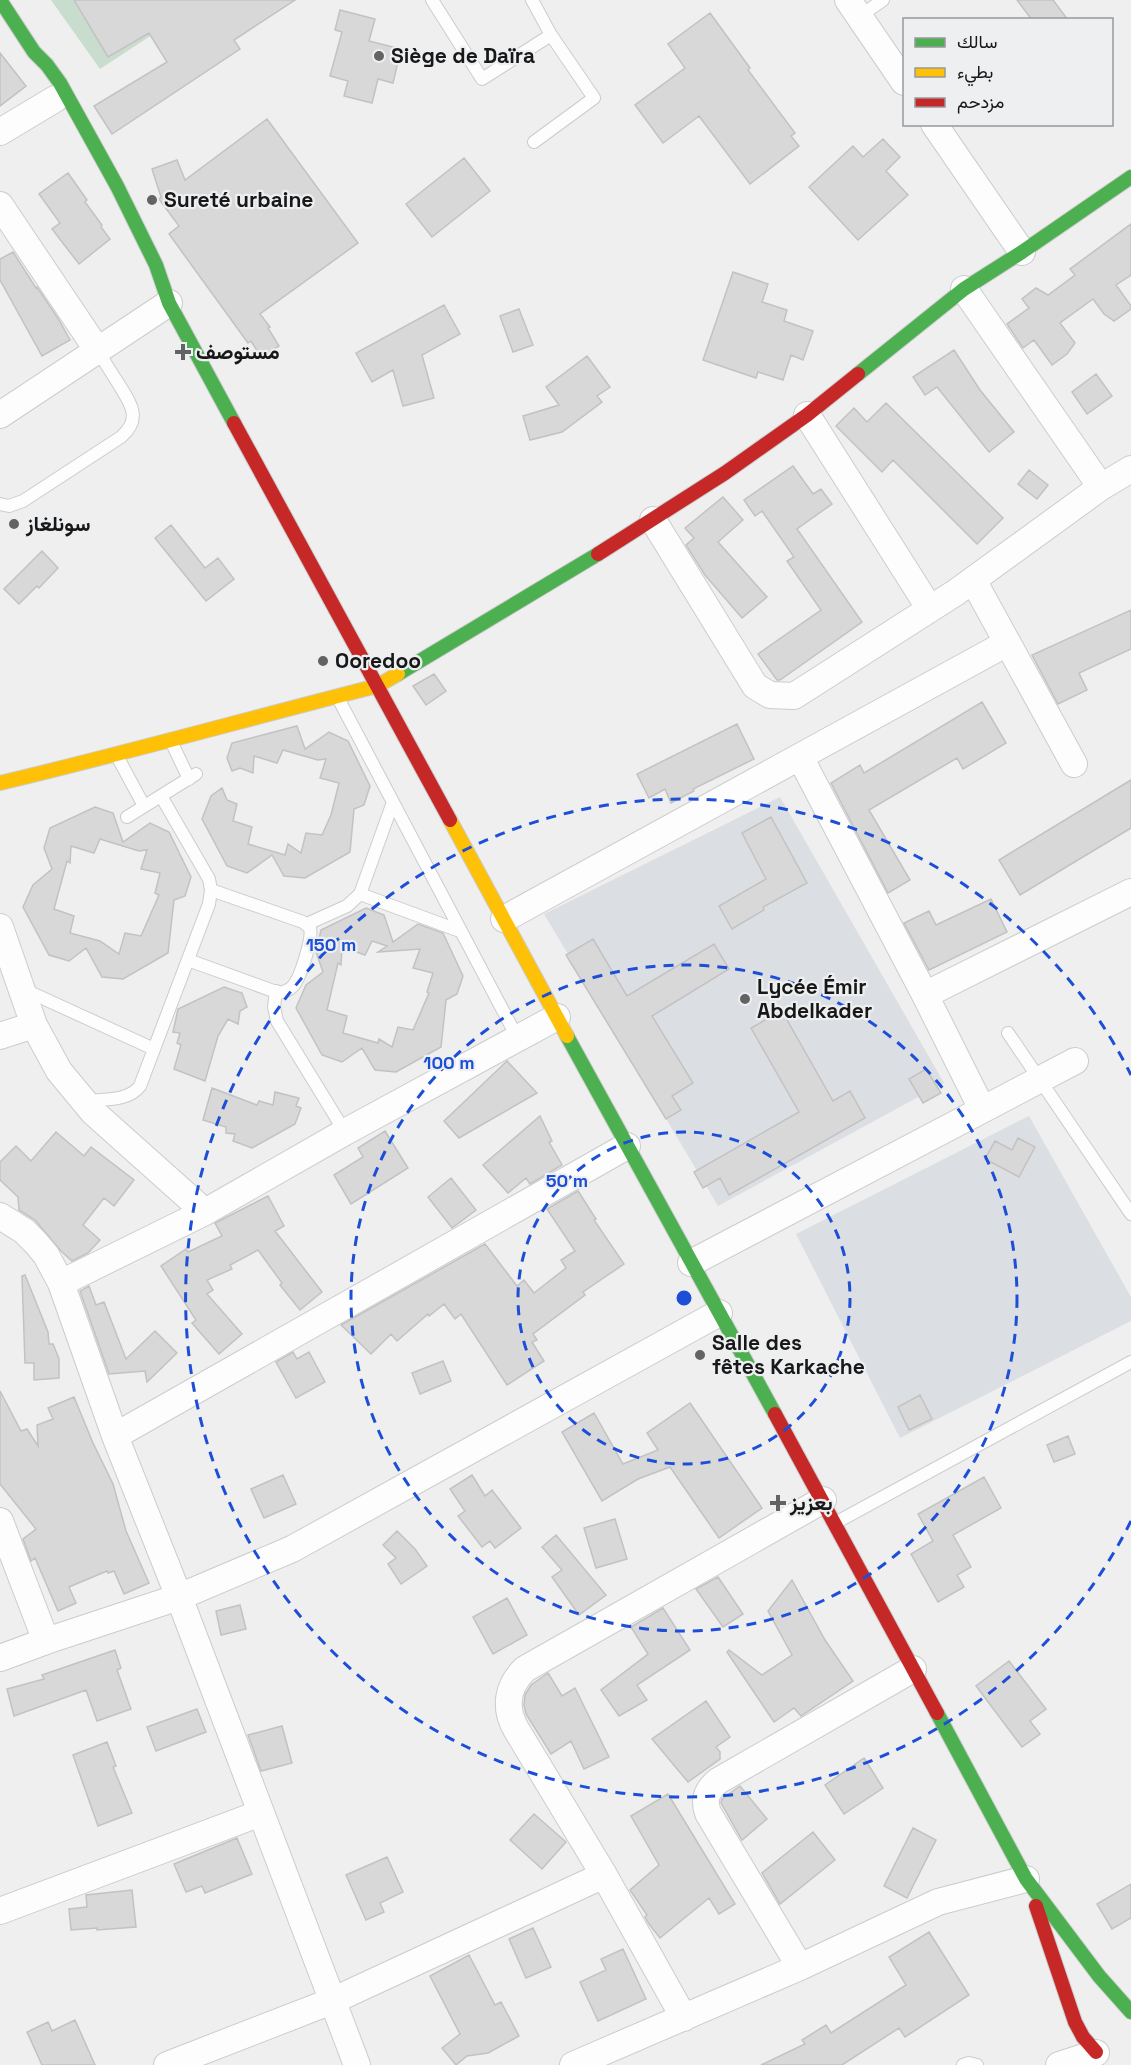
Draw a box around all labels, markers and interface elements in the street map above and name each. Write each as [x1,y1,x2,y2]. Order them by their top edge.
legend [903,18,1113,126]
text: سالك [957,30,997,53]
place label: Siège de Daïra [391,42,535,69]
marker: Siège de Daïra [372,49,386,63]
text: بطيء [957,60,993,87]
text: مزدحم [957,90,1004,114]
place label: Sureté urbaine [164,186,313,213]
marker: Sureté urbaine [145,193,159,207]
place label: مستوصف [196,338,280,365]
marker: مستوصف [174,343,192,361]
place label: سونلغاز [25,510,91,537]
marker: سونلغاز [7,517,21,531]
place label: Ooredoo [335,647,421,674]
marker: Ooredoo [316,654,330,668]
text: 150 m [306,933,356,956]
place label: Lycée Émir Abdelkader [757,973,872,1024]
marker: Lycée Émir Abdelkader [738,992,752,1006]
text: 100 m [423,1051,475,1074]
text: 50 m [546,1169,588,1192]
centre of rings [674,1288,694,1308]
place label: Salle des fêtes Karkache [712,1329,865,1380]
marker: Salle des fêtes Karkache [693,1348,707,1362]
place label: بعزيز [789,1489,833,1516]
marker: بعزيز [771,1496,785,1510]

